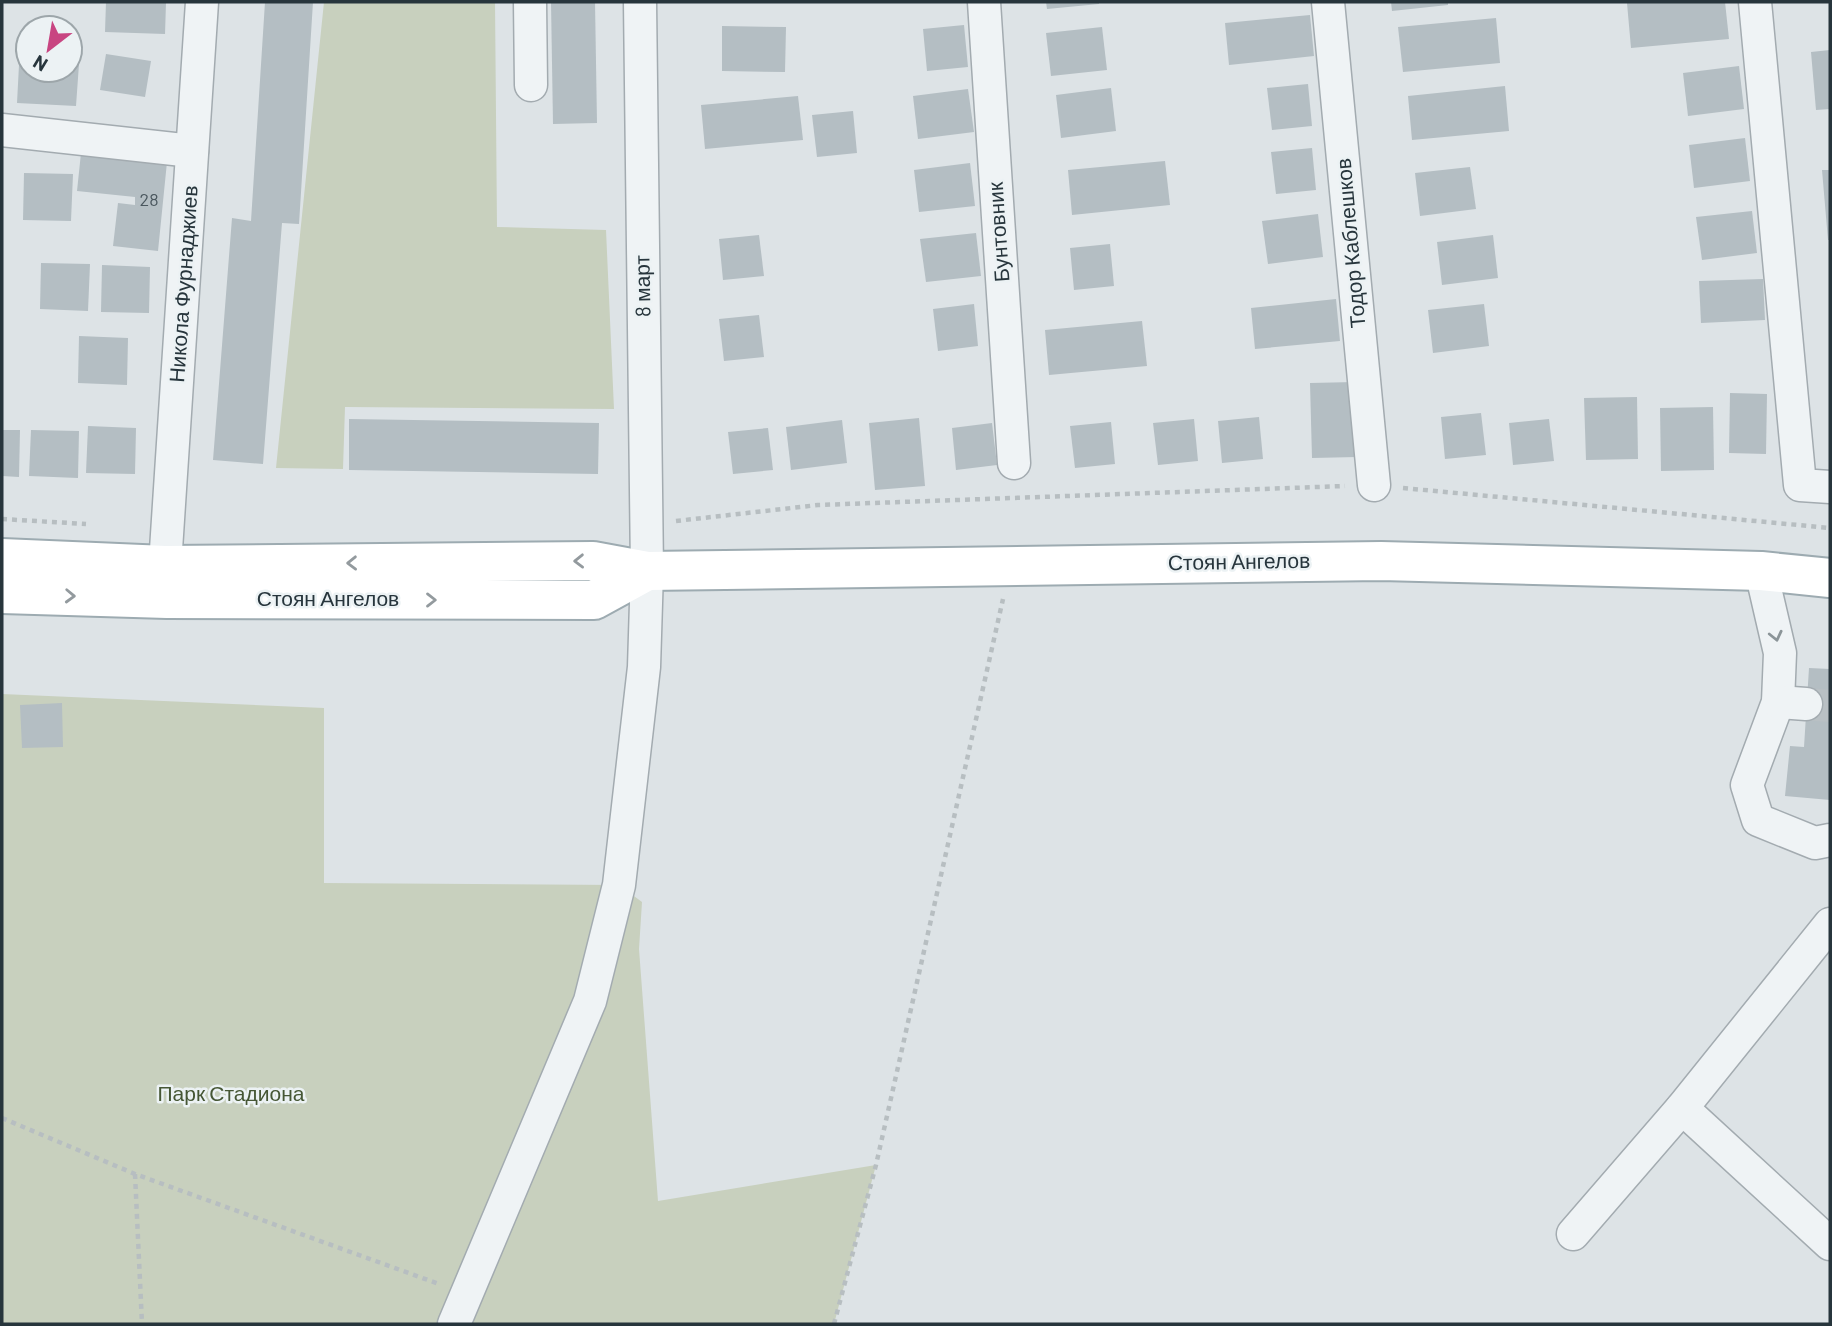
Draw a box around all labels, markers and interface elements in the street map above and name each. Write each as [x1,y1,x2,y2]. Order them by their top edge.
north arrow [14,14,84,84]
text: N [29,51,51,77]
street label: Тодор Каблешков [1330,157,1369,329]
street label: Бунтовник [981,180,1013,283]
street label: Никола Фурнаджиев [163,184,202,383]
house number: 28 [139,188,159,210]
street label: 8 март [628,254,655,317]
street label: Стоян Ангелов [1168,547,1310,574]
one-way arrow [574,553,584,569]
one-way arrow [346,555,357,571]
street label: Стоян Ангелов [257,585,399,610]
one-way arrow [65,588,76,604]
one-way arrow [426,592,437,608]
one-way arrow [1768,630,1782,642]
park label: Парк Стадиона [157,1080,305,1105]

